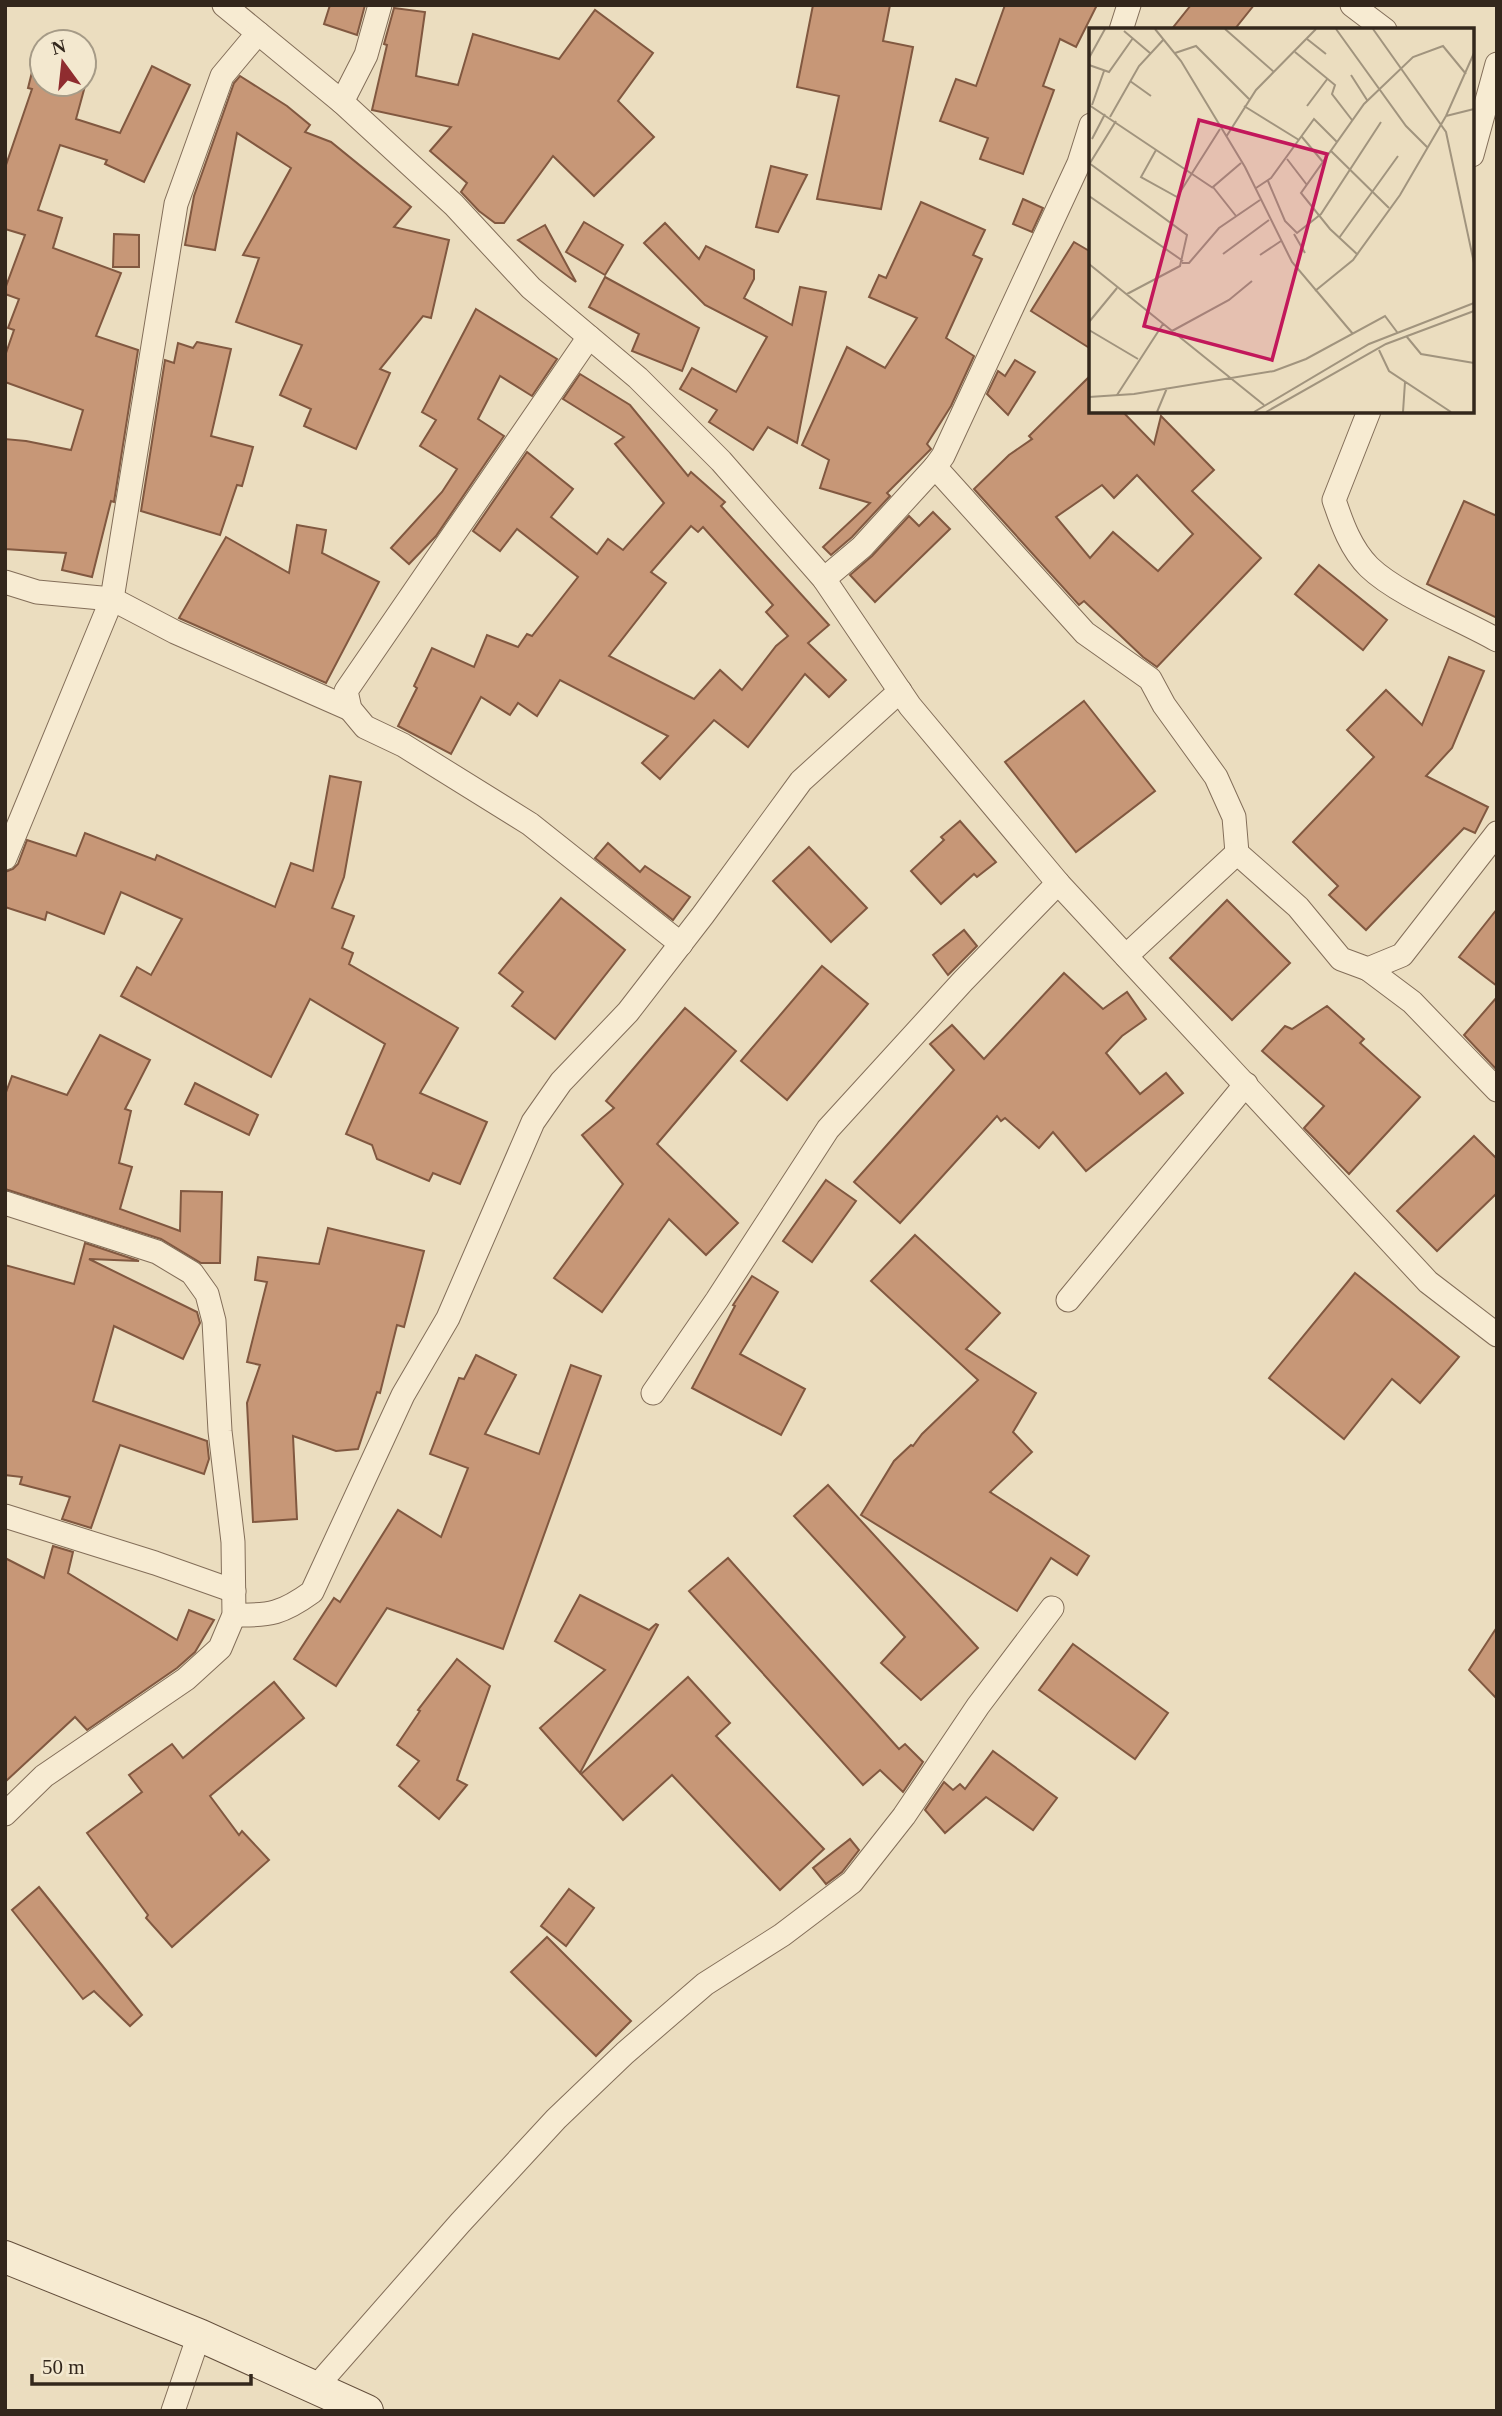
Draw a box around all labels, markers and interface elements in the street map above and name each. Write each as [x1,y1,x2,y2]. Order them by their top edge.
north arrow [28,28,98,98]
inset map [1089,28,1474,413]
text: N [49,35,68,59]
scale bar [32,2342,250,2386]
text: 50 m [42,2355,85,2379]

